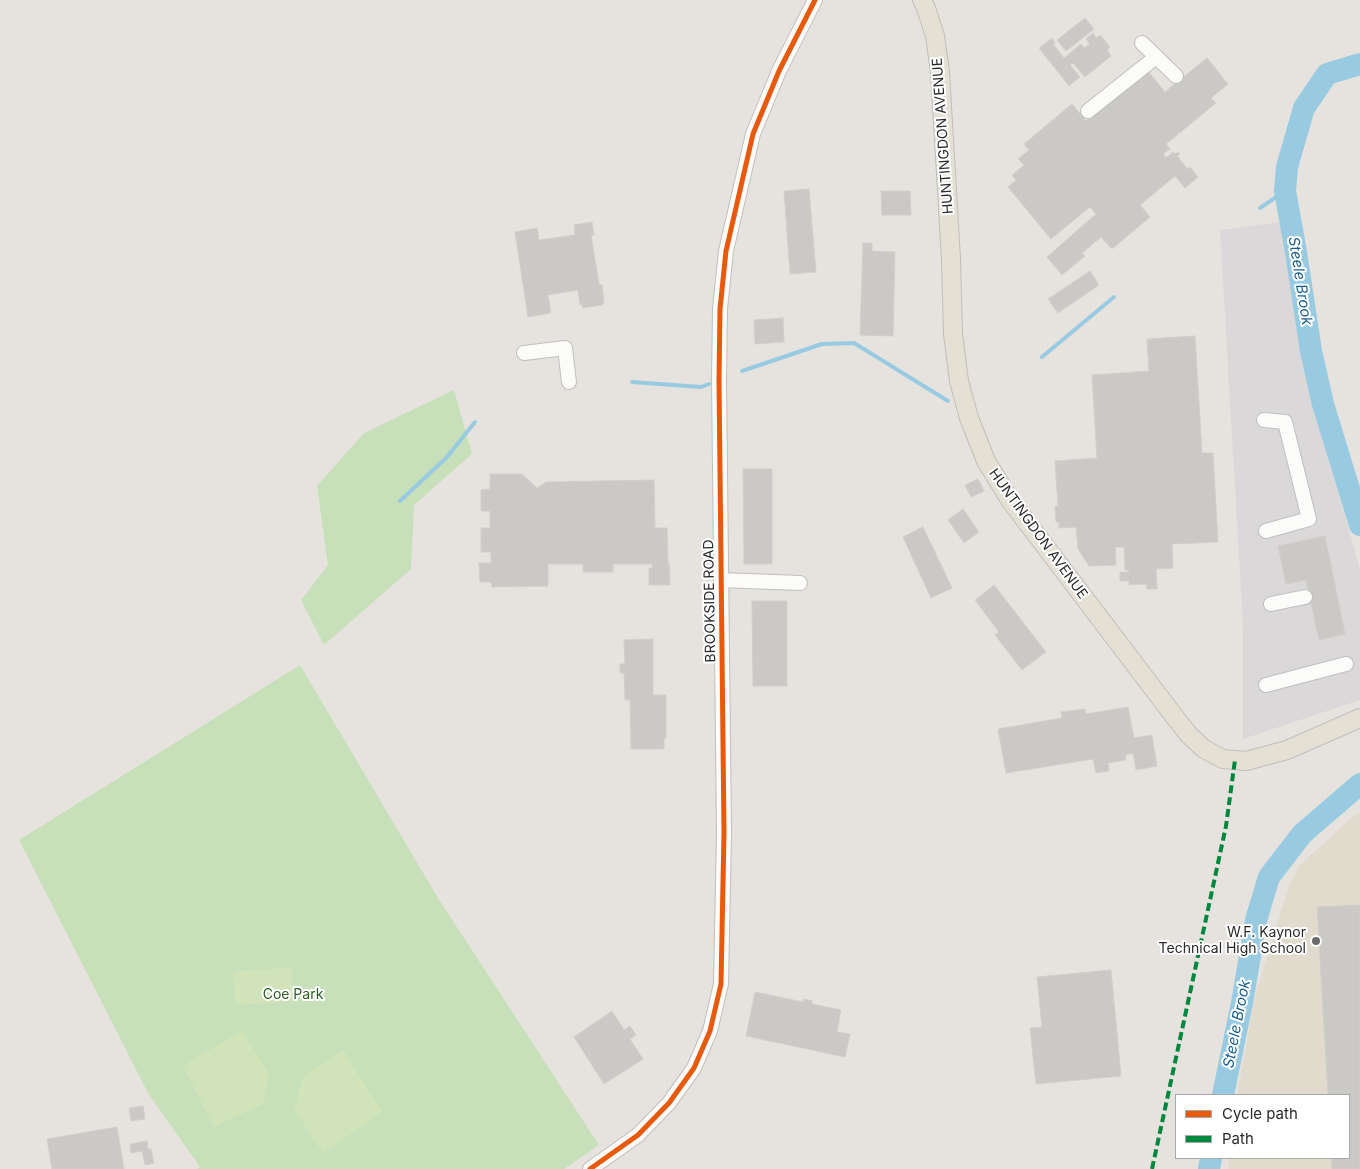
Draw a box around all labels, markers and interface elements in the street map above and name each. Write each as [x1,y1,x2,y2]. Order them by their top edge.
street label: HUNTINGDON AVENUE [929,57,957,215]
water label: Steele Brook [1284,235,1316,327]
street label: HUNTINGDON AVENUE [985,466,1091,602]
street label: BROOKSIDE ROAD [701,539,719,663]
place label: W.F. Kaynor Technical High School [1159,925,1306,958]
marker: W.F. Kaynor Technical High School [1310,935,1322,947]
water label: Steele Brook [1220,978,1254,1070]
park label: Coe Park [263,987,323,1003]
legend [1175,1094,1350,1159]
text: Cycle path [1222,1104,1298,1123]
text: Path [1222,1129,1254,1148]

